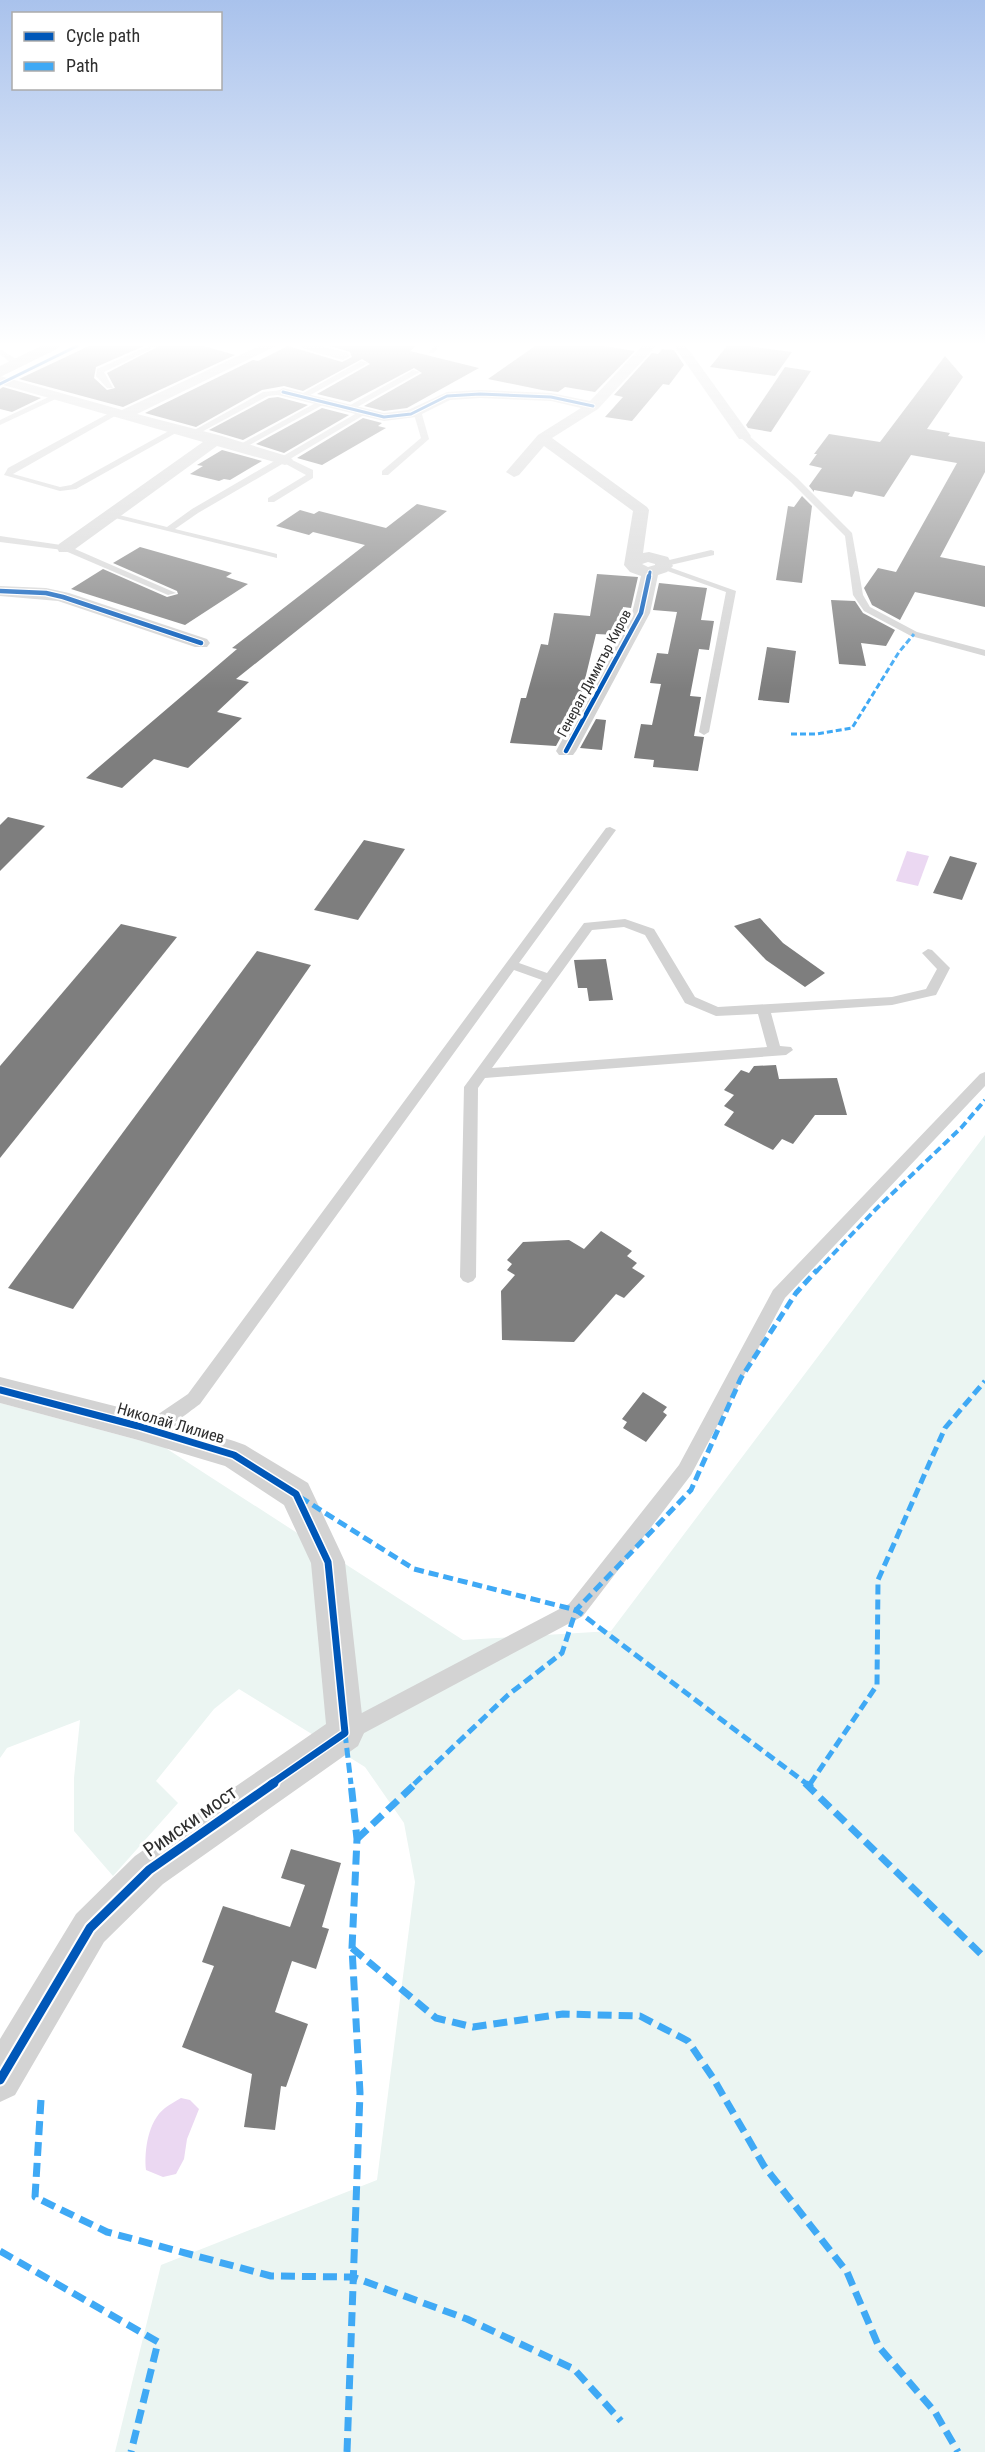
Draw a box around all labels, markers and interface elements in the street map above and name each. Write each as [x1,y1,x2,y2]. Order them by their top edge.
legend [12,12,222,90]
text: Cycle path [66,25,140,46]
text: Path [66,55,99,76]
street label: Генерал Димитър Киров [554,607,634,739]
street label: Николай Лилиев [115,1399,227,1447]
street label: Римски мост [139,1780,241,1862]

